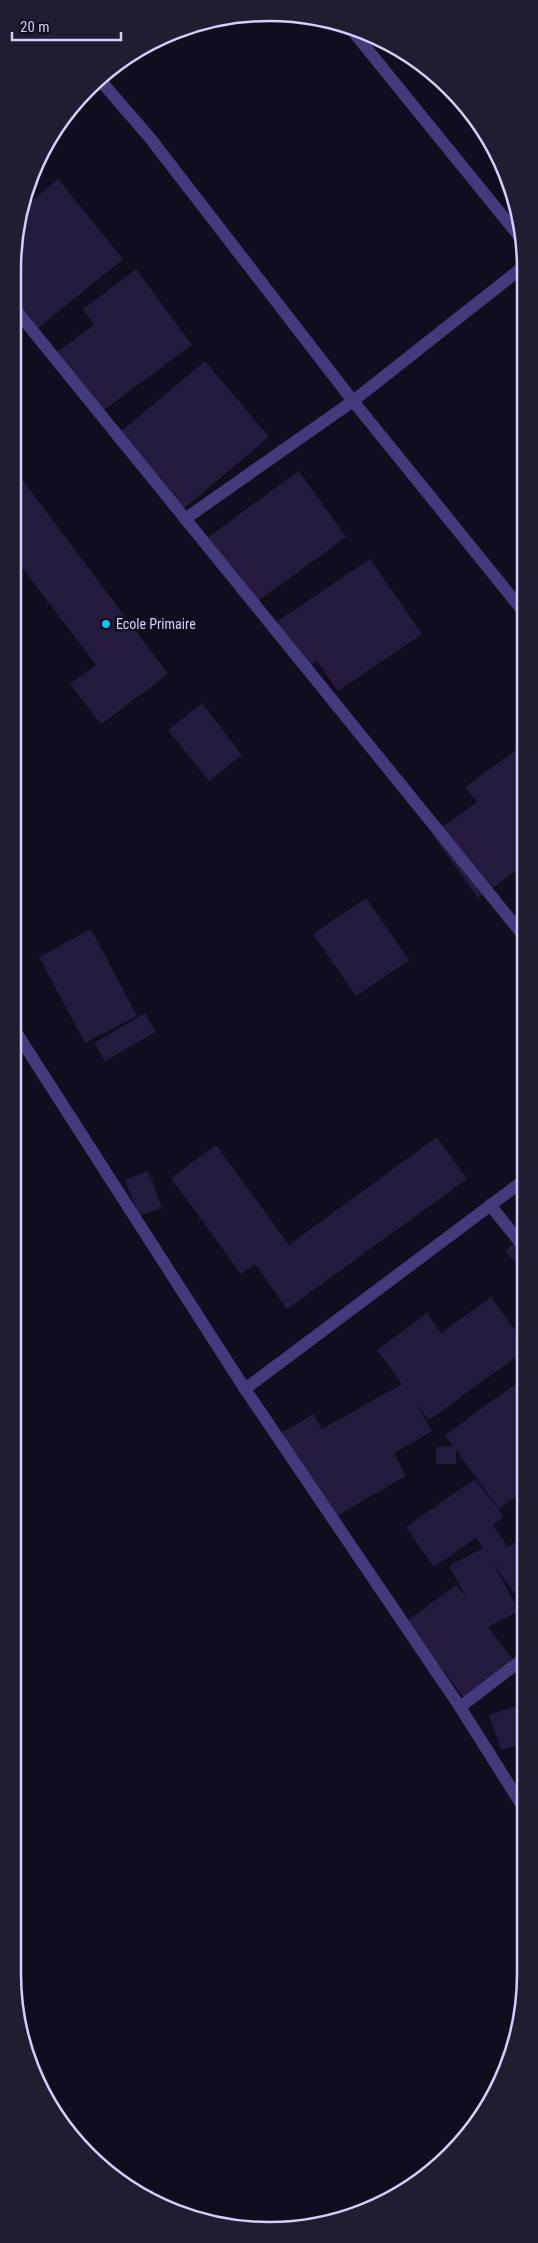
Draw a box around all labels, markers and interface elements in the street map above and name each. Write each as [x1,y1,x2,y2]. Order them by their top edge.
scale bar [12,10,121,42]
text: 20 m [20,18,50,36]
place label: Ecole Primaire [116,616,196,632]
marker: Ecole Primaire [100,618,112,630]

